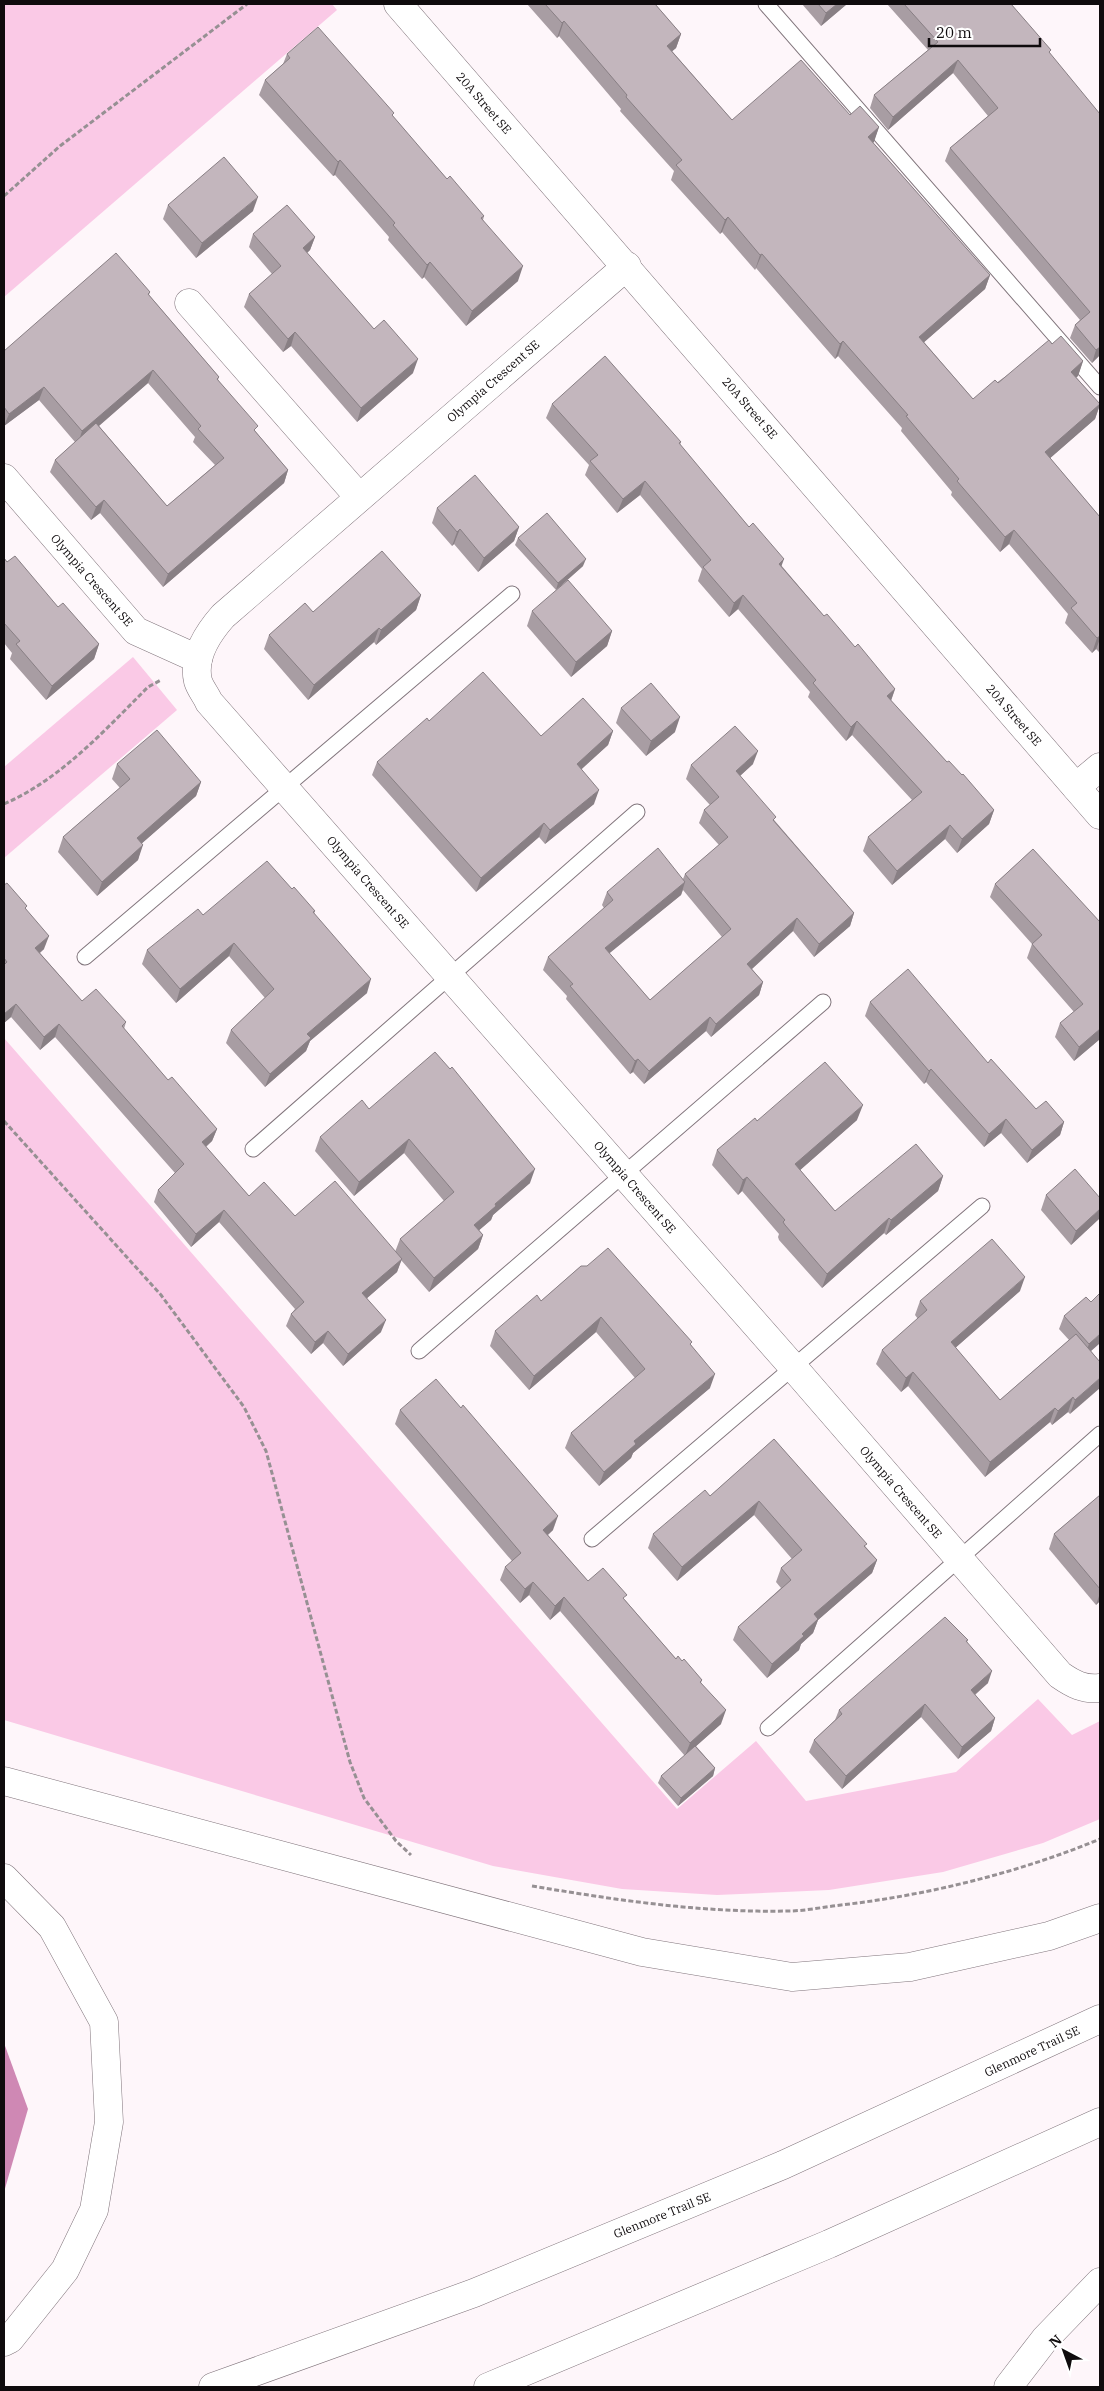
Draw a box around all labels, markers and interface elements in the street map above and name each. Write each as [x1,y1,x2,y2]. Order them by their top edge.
scale bar [929,15,1040,47]
text: 20 m [936,23,972,42]
street label: 20A Street SE [453,69,515,137]
street label: Olympia Crescent SE [444,337,542,425]
street label: 20A Street SE [719,374,781,442]
street label: Olympia Crescent SE [48,531,136,629]
street label: 20A Street SE [983,681,1045,749]
street label: Olympia Crescent SE [324,833,412,931]
street label: Olympia Crescent SE [591,1138,679,1236]
street label: Olympia Crescent SE [857,1443,945,1541]
street label: Glenmore Trail SE [982,2022,1082,2080]
street label: Glenmore Trail SE [611,2189,713,2241]
north arrow [1039,2326,1089,2376]
text: N [1045,2331,1066,2352]

